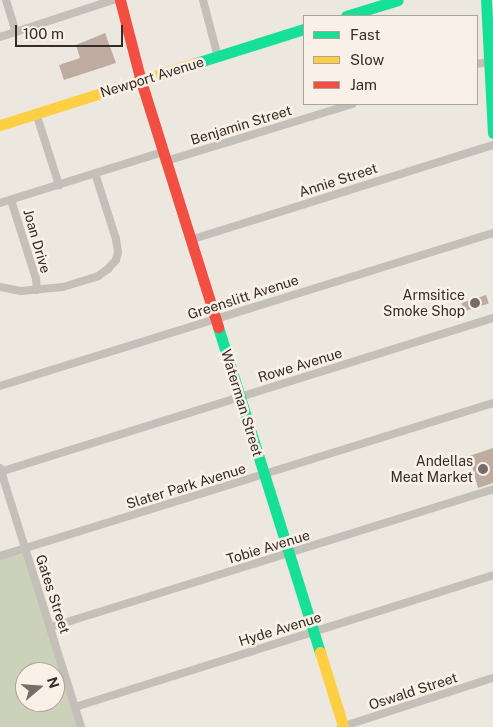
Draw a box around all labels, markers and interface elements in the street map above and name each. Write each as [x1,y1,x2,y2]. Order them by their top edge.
scale bar [18,15,125,47]
legend [303,15,478,105]
text: 100 m [23,25,64,42]
text: Fast [350,26,380,43]
text: Slow [350,51,384,68]
street label: Newport Avenue [98,53,206,101]
text: Jam [350,76,377,93]
street label: Benjamin Street [188,102,294,148]
street label: Annie Street [297,159,379,201]
street label: Joan Drive [20,207,54,275]
street label: Greenslitt Avenue [185,271,301,323]
place label: Armsitice Smoke Shop [383,287,465,320]
marker: Armsitice Smoke Shop [469,297,481,309]
street label: Rowe Avenue [256,344,344,386]
street label: Waterman Street [218,347,266,459]
place label: Andellas Meat Market [390,453,473,486]
street label: Slater Park Avenue [124,460,248,512]
marker: Andellas Meat Market [477,463,489,475]
street label: Tobie Avenue [224,526,312,568]
street label: Gates Street [32,552,74,636]
street label: Hyde Avenue [236,608,324,650]
north arrow [15,662,65,712]
street label: Oswald Street [367,669,459,713]
text: N [44,675,63,690]

